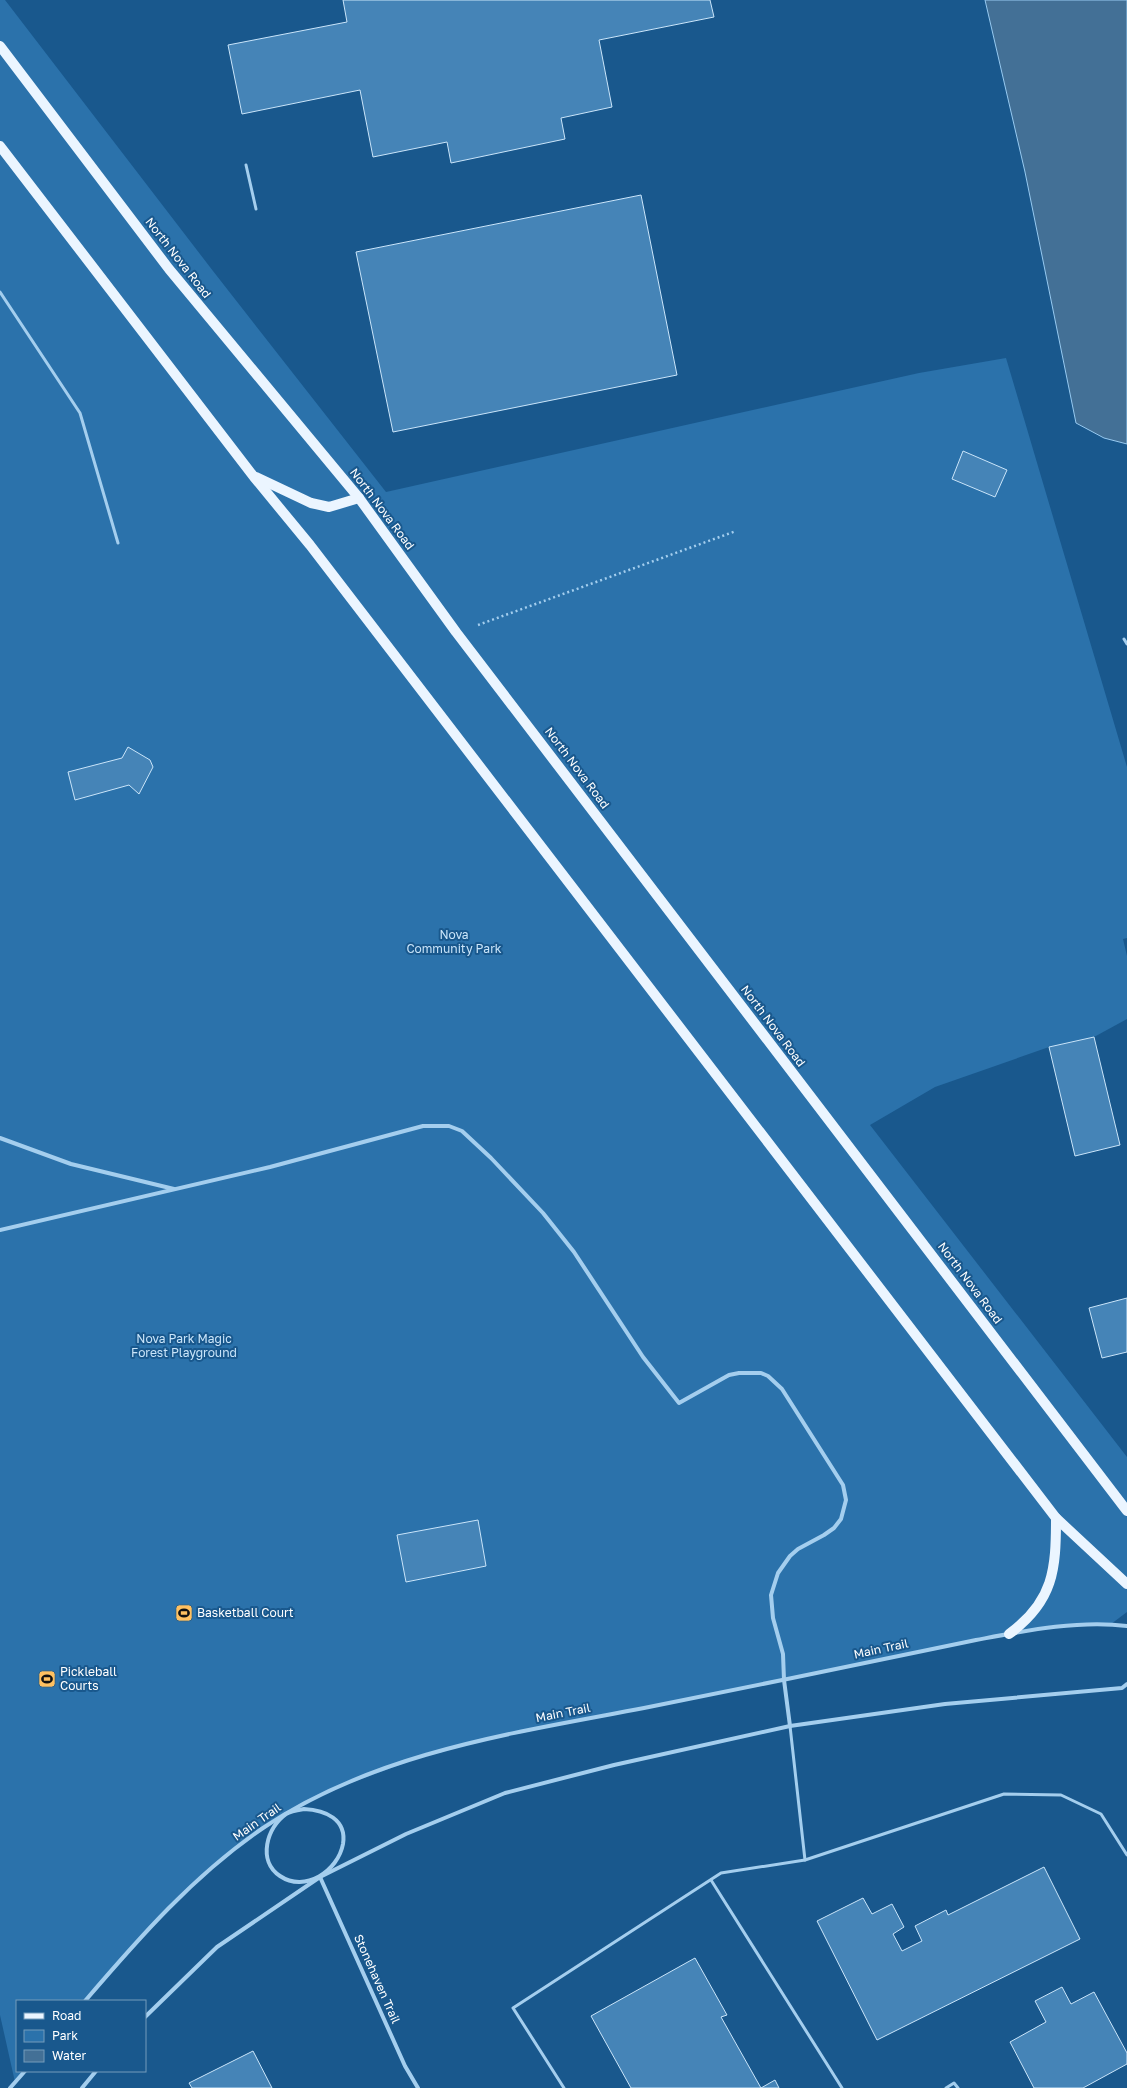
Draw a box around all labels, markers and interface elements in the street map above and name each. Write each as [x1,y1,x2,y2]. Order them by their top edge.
street label: North Nova Road [142,214,214,301]
street label: North Nova Road [347,465,418,552]
street label: North Nova Road [542,724,613,811]
park label: Nova Community Park [406,927,502,956]
street label: North Nova Road [738,982,809,1069]
street label: North Nova Road [935,1239,1006,1326]
park label: Nova Park Magic Forest Playground [131,1331,237,1360]
sports icon: Basketball Court [174,1603,194,1623]
place label: Basketball Court [197,1605,294,1620]
street label: Main Trail [852,1635,910,1662]
place label: Pickleball Courts [60,1664,117,1693]
sports icon: Pickleball Courts [37,1669,57,1689]
street label: Main Trail [534,1700,592,1725]
street label: Main Trail [230,1799,284,1844]
street label: Stonehaven Trail [351,1932,404,2026]
legend [16,2000,146,2072]
text: Road [52,2008,81,2023]
text: Park [52,2028,78,2043]
text: Water [52,2048,86,2063]

